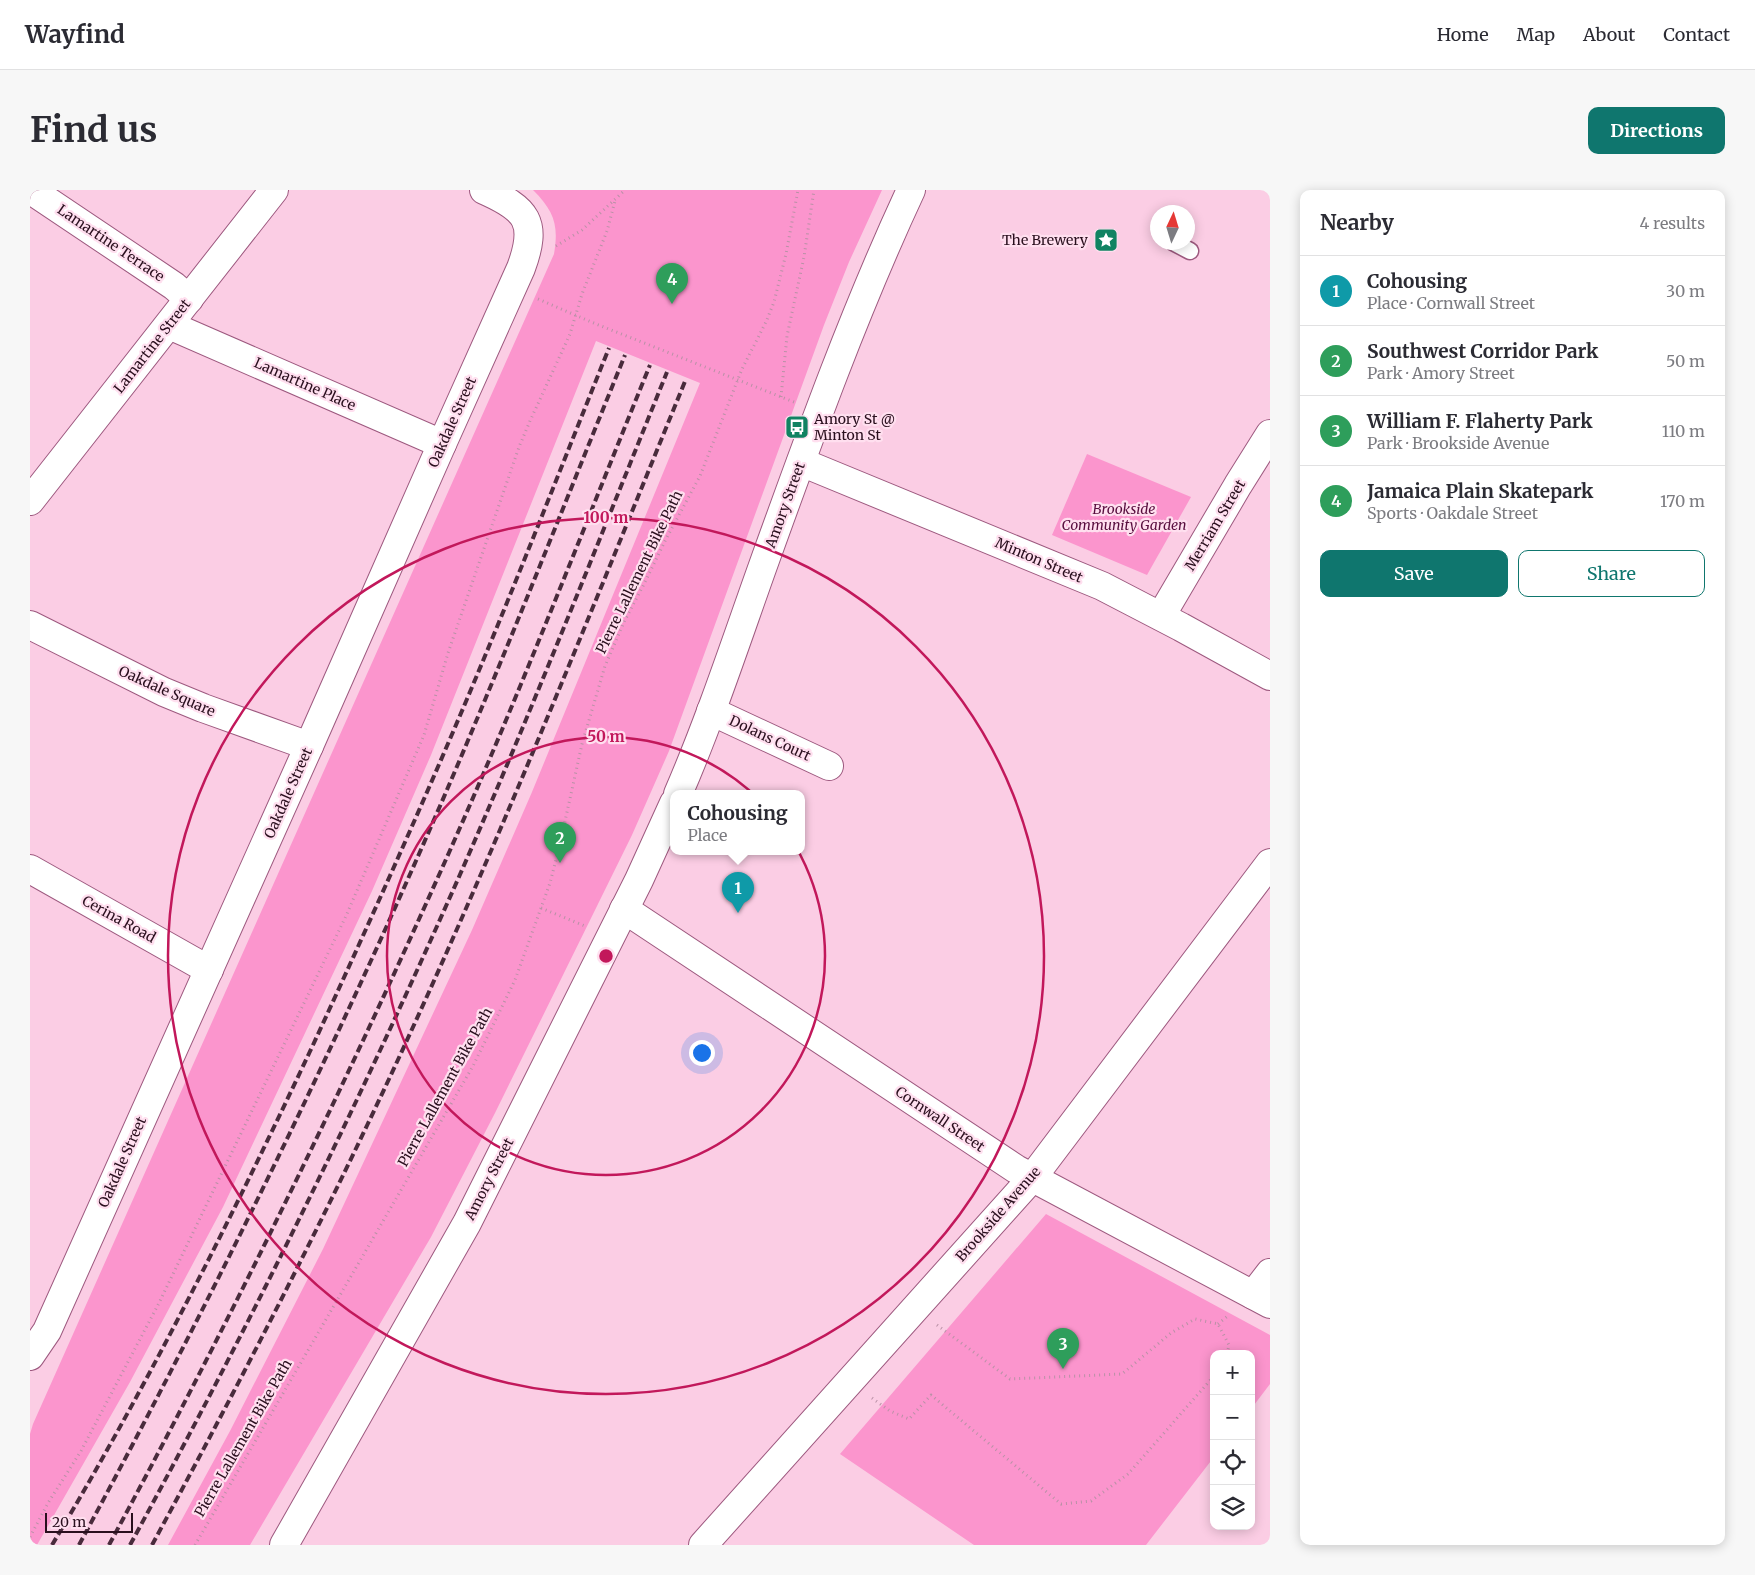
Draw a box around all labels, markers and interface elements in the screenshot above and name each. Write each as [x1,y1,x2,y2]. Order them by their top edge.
text: Wayfind [25,19,125,50]
text: Home [1437,23,1489,46]
text: Map [1517,23,1555,46]
text: About [1583,23,1635,46]
text: Contact [1663,23,1730,46]
button: Directions [1588,107,1725,154]
text: Find us [30,108,157,152]
street label: Lamartine Terrace [54,201,168,285]
north arrow [1150,205,1195,250]
text: Nearby [1320,209,1394,236]
text: 4 results [1639,213,1705,233]
place icon: The Brewery [1093,227,1119,253]
place label: The Brewery [1002,231,1089,249]
pin: 4 [656,263,688,304]
text: Cohousing [1367,269,1467,293]
text: 1 [1332,281,1340,301]
text: 30 m [1666,281,1705,301]
text: Place · Cornwall Street [1367,293,1535,313]
street label: Lamartine Street [110,295,195,397]
text: Southwest Corridor Park [1367,339,1598,363]
text: 2 [1331,351,1341,371]
text: 50 m [1666,351,1705,371]
street label: Lamartine Place [251,354,359,414]
text: Park · Amory Street [1367,363,1515,383]
street label: Oakdale Street [424,373,480,470]
text: William F. Flaherty Park [1367,409,1593,433]
place label: Amory St @ Minton St [813,410,895,444]
bus stop icon: Amory St @ Minton St [784,414,810,440]
text: 3 [1331,421,1341,441]
text: 110 m [1662,421,1705,441]
text: Park · Brookside Avenue [1367,433,1549,453]
street label: Amory Street [761,459,809,551]
street label: Merriam Street [1181,476,1250,574]
text: Jamaica Plain Skatepark [1367,479,1593,503]
street label: Pierre Lallement Bike Path [592,488,686,656]
text: 4 [1331,491,1341,511]
text: 170 m [1660,491,1705,511]
park label: Brookside Community Garden [1062,500,1186,534]
text: Sports · Oakdale Street [1367,503,1538,523]
text: 100 m [584,508,628,527]
street label: Minton Street [992,533,1086,587]
button: Save [1320,550,1508,597]
button: Share [1518,550,1705,597]
street label: Oakdale Square [116,662,218,720]
street label: Dolans Court [726,711,814,765]
text: 50 m [587,727,625,746]
street label: Oakdale Street [260,744,316,841]
popup [670,790,805,855]
text: Cohousing [687,801,788,825]
pin: 2 [544,822,576,863]
text: Place [687,825,727,845]
pin: 1 [722,872,754,913]
street label: Cerina Road [79,891,159,947]
centre of rings [597,947,615,965]
street label: Pierre Lallement Bike Path [394,1004,496,1170]
your location [689,1040,715,1066]
street label: Cornwall Street [892,1082,989,1156]
street label: Oakdale Street [94,1113,150,1210]
street label: Amory Street [460,1134,518,1224]
street label: Brookside Avenue [952,1163,1044,1265]
pin: 3 [1047,1328,1079,1369]
map controls [1210,1350,1255,1530]
button: + [1210,1350,1255,1395]
street label: Pierre Lallement Bike Path [190,1356,296,1520]
button: − [1210,1395,1255,1440]
button: locate [1210,1440,1255,1485]
button: layers [1210,1485,1255,1530]
scale bar [45,1510,132,1533]
text: 20 m [52,1513,86,1531]

